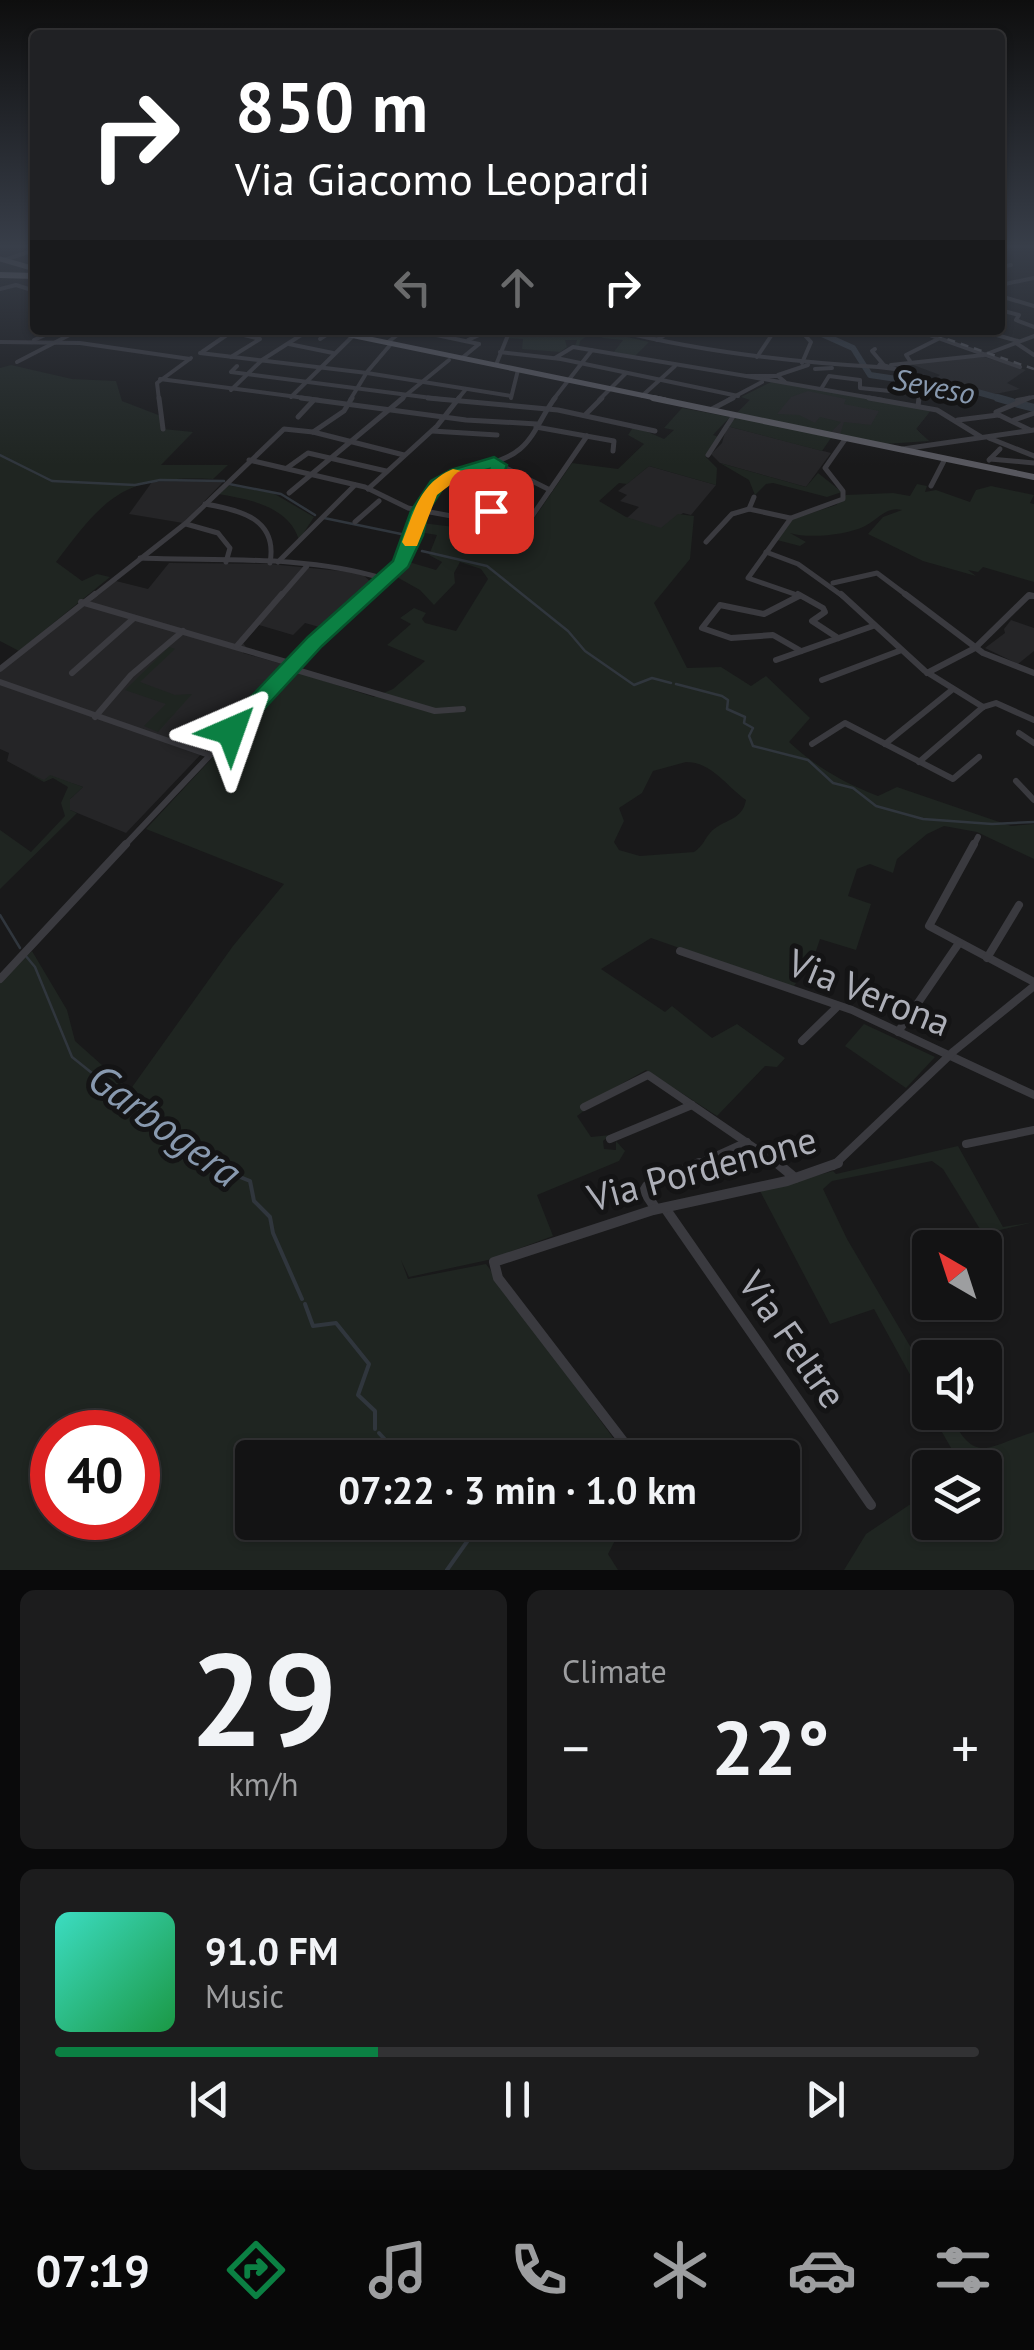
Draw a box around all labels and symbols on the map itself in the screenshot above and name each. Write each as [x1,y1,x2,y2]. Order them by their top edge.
water label: Seveso [890,358,979,413]
pin [449,469,534,554]
position arrow [179,679,283,783]
street label: Via Verona [780,936,958,1046]
water label: Garbogera [78,1051,253,1199]
street label: Via Pordenone [581,1113,821,1222]
north arrow [912,1230,1002,1320]
street label: Via Feltre [728,1260,858,1417]
speed limit sign: 40 [30,1410,160,1540]

